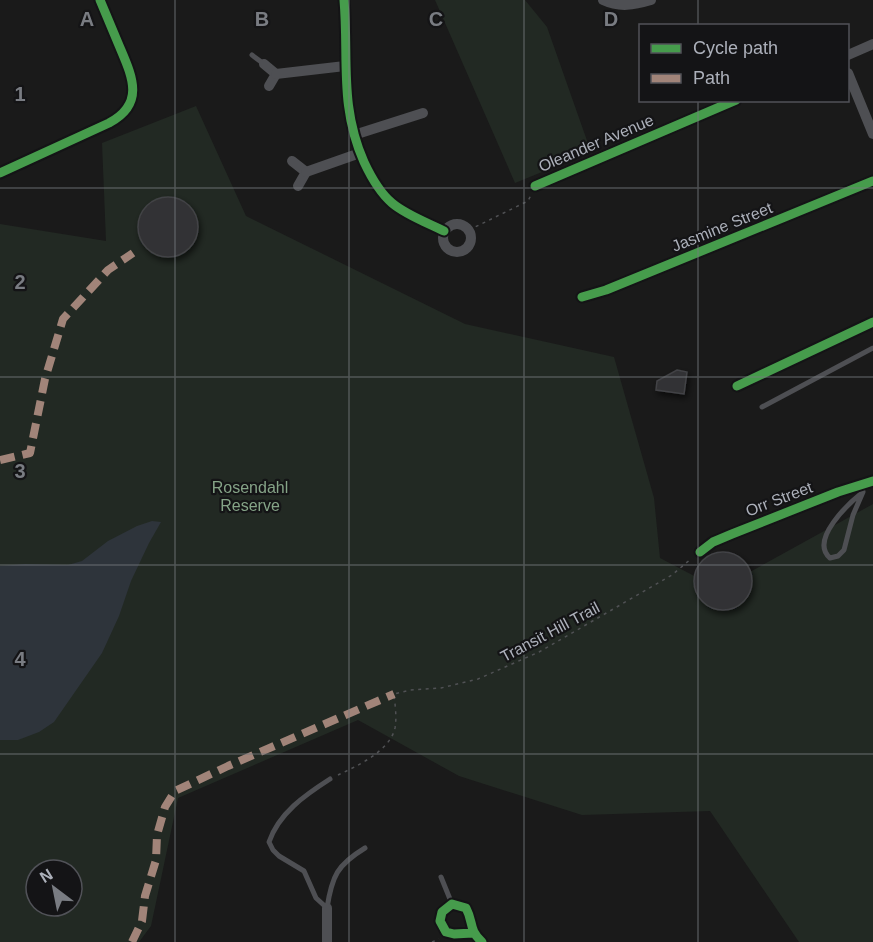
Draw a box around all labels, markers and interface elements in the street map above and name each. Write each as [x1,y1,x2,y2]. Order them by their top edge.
text: A [80,8,94,30]
text: B [255,8,269,30]
text: C [429,8,443,30]
text: D [604,8,618,30]
legend [639,24,849,102]
text: Cycle path [693,38,778,58]
text: Path [693,68,730,88]
text: 1 [14,83,26,105]
street label: Oleander Avenue [536,111,656,175]
street label: Jasmine Street [669,199,775,255]
text: 2 [14,271,26,293]
text: 3 [14,460,26,482]
street label: Orr Street [743,478,815,520]
park label: Rosendahl Reserve [212,479,288,514]
street label: Transit Hill Trail [498,599,602,665]
text: 4 [14,648,26,670]
north arrow [24,858,84,918]
text: N [37,865,56,886]

